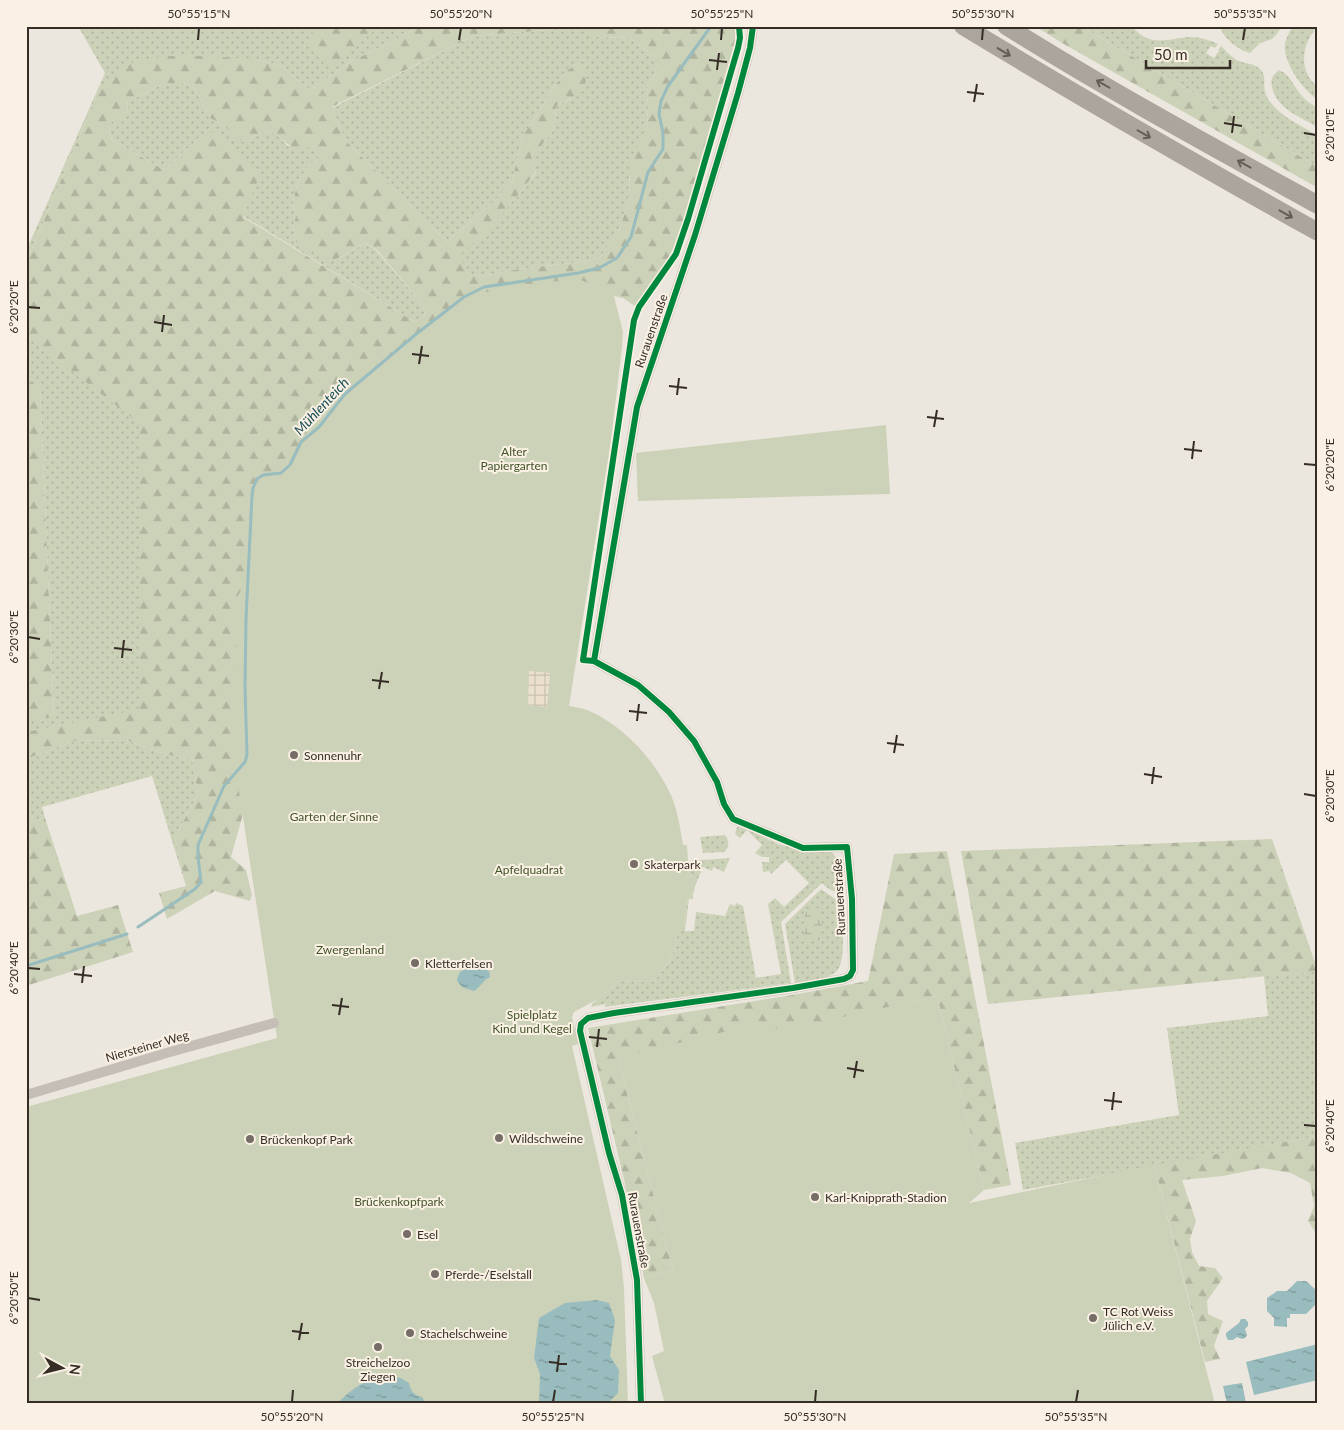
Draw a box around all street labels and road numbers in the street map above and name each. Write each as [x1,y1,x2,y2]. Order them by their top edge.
street label: Rurauenstraße [631,292,671,370]
street label: Rurauenstraße [829,858,849,936]
street label: Niersteiner Weg [104,1027,190,1065]
street label: Rurauenstraße [625,1191,653,1269]

